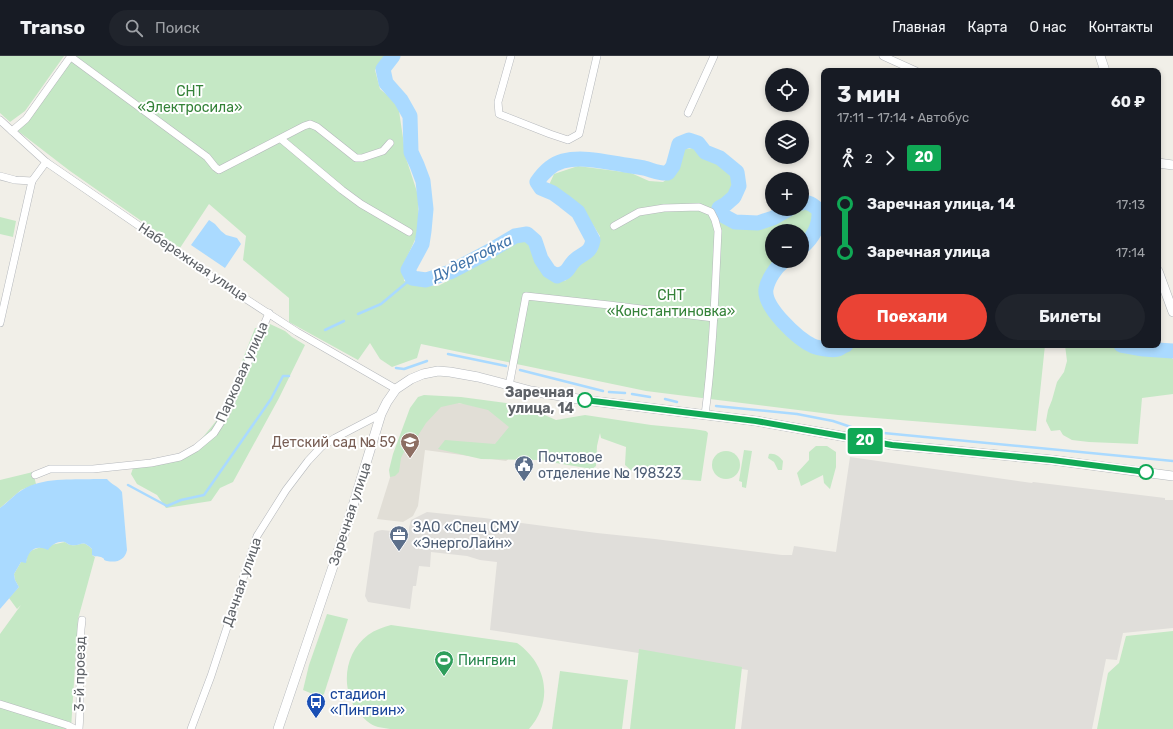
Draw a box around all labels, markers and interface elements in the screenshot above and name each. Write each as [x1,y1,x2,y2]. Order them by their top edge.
search box [109,10,389,46]
text: Transo [20,16,85,39]
icon: search [123,17,145,39]
text: Поиск [155,19,200,37]
text: Главная [892,19,946,36]
text: Карта [968,19,1008,36]
text: О нас [1030,19,1066,36]
text: Контакты [1088,19,1153,36]
map controls [765,68,809,268]
button: locate [765,68,809,112]
text: 3 мин [837,81,900,108]
park label: СНТ «Электросила» [138,83,242,116]
text: 60 ₽ [1111,93,1145,111]
text: 17:11 – 17:14 · Автобус [837,110,969,125]
button: layers [765,120,809,164]
icon: walk [837,147,859,169]
icon: forward [879,147,901,169]
text: 20 [915,149,933,166]
text: 2 [865,151,873,166]
button: + [765,172,809,216]
text: Заречная улица, 14 [867,195,1015,213]
text: 17:13 [1116,197,1145,212]
street label: Набережная улица [135,219,251,305]
button: − [765,224,809,268]
water label: Дудергофка [428,231,515,286]
text: Заречная улица [867,243,990,261]
text: 17:14 [1116,245,1145,260]
park label: СНТ «Константиновка» [607,287,735,320]
button: Поехали [837,294,987,340]
button: Билеты [995,294,1145,340]
street label: Парковая улица [212,319,272,425]
place label: Заречная улица, 14 [505,384,574,417]
marker: Заречная улица, 14 [577,392,593,408]
line badge: 20 [847,428,883,454]
school or university icon: Детский сад № 59 [399,431,421,459]
text: 20 [856,432,874,449]
place label: Детский сад № 59 [272,434,396,451]
place label: Почтовое отделение № 198323 [538,449,682,482]
public building icon: Почтовое отделение № 198323 [513,454,535,482]
street label: Заречная улица [325,460,375,568]
unlabelled marker [1138,464,1154,480]
place label: ЗАО «Спец СМУ «ЭнергоЛайн» [413,519,519,552]
office icon: ЗАО «Спец СМУ «ЭнергоЛайн» [388,524,410,552]
street label: Дачная улица [219,535,265,629]
street label: 3-й проезд [71,636,89,712]
sports icon: Пингвин [433,649,455,677]
place label: Пингвин [458,652,516,669]
place label: стадион «Пингвин» [330,686,405,719]
bus stop icon: стадион «Пингвин» [305,691,327,719]

